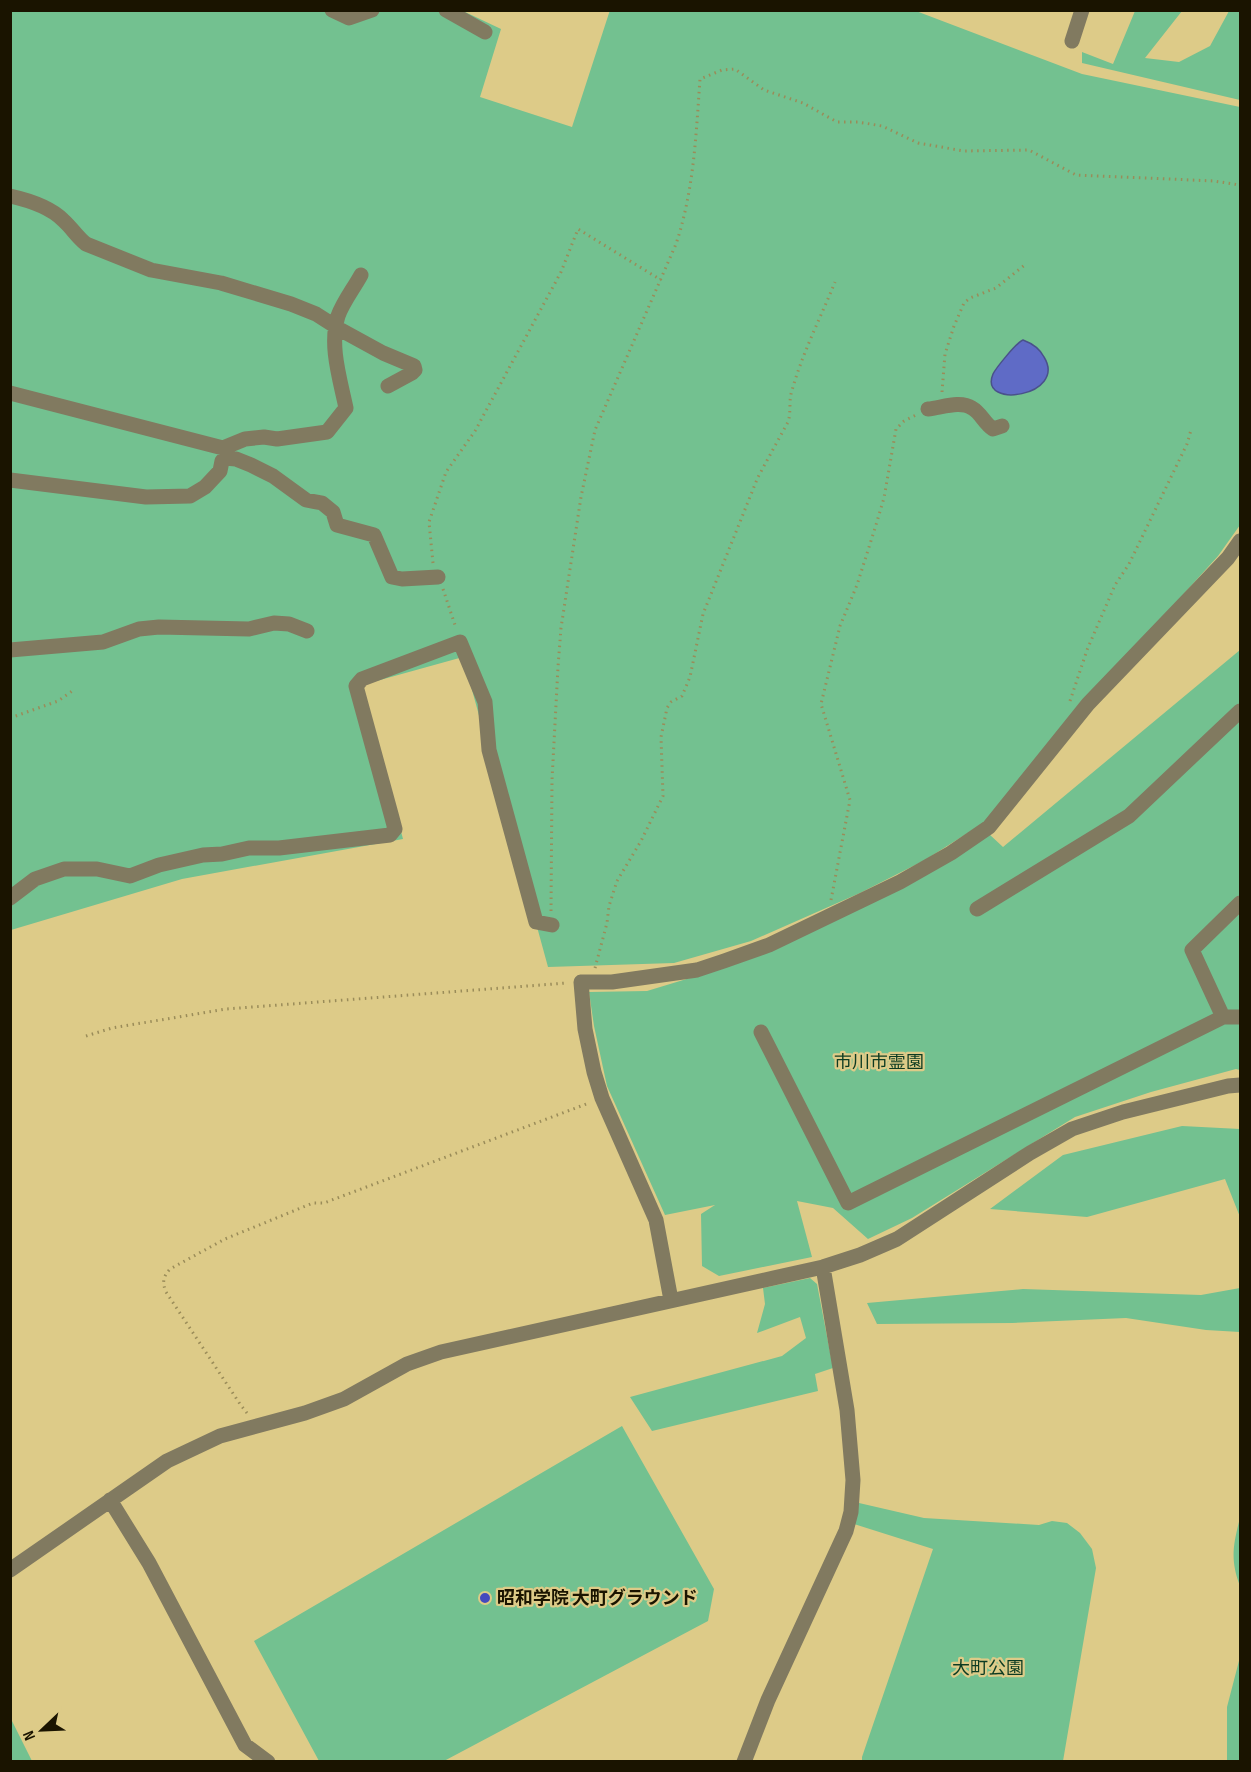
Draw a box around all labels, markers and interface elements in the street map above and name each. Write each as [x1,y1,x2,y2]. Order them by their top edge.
park label: 市川市霊園 [834,1052,924,1073]
place label: 昭和学院 大町グラウンド [497,1588,698,1609]
marker: 昭和学院 大町グラウンド [478,1591,492,1605]
park label: 大町公園 [952,1658,1024,1679]
north arrow [12,1700,72,1760]
text: N [19,1728,40,1743]

